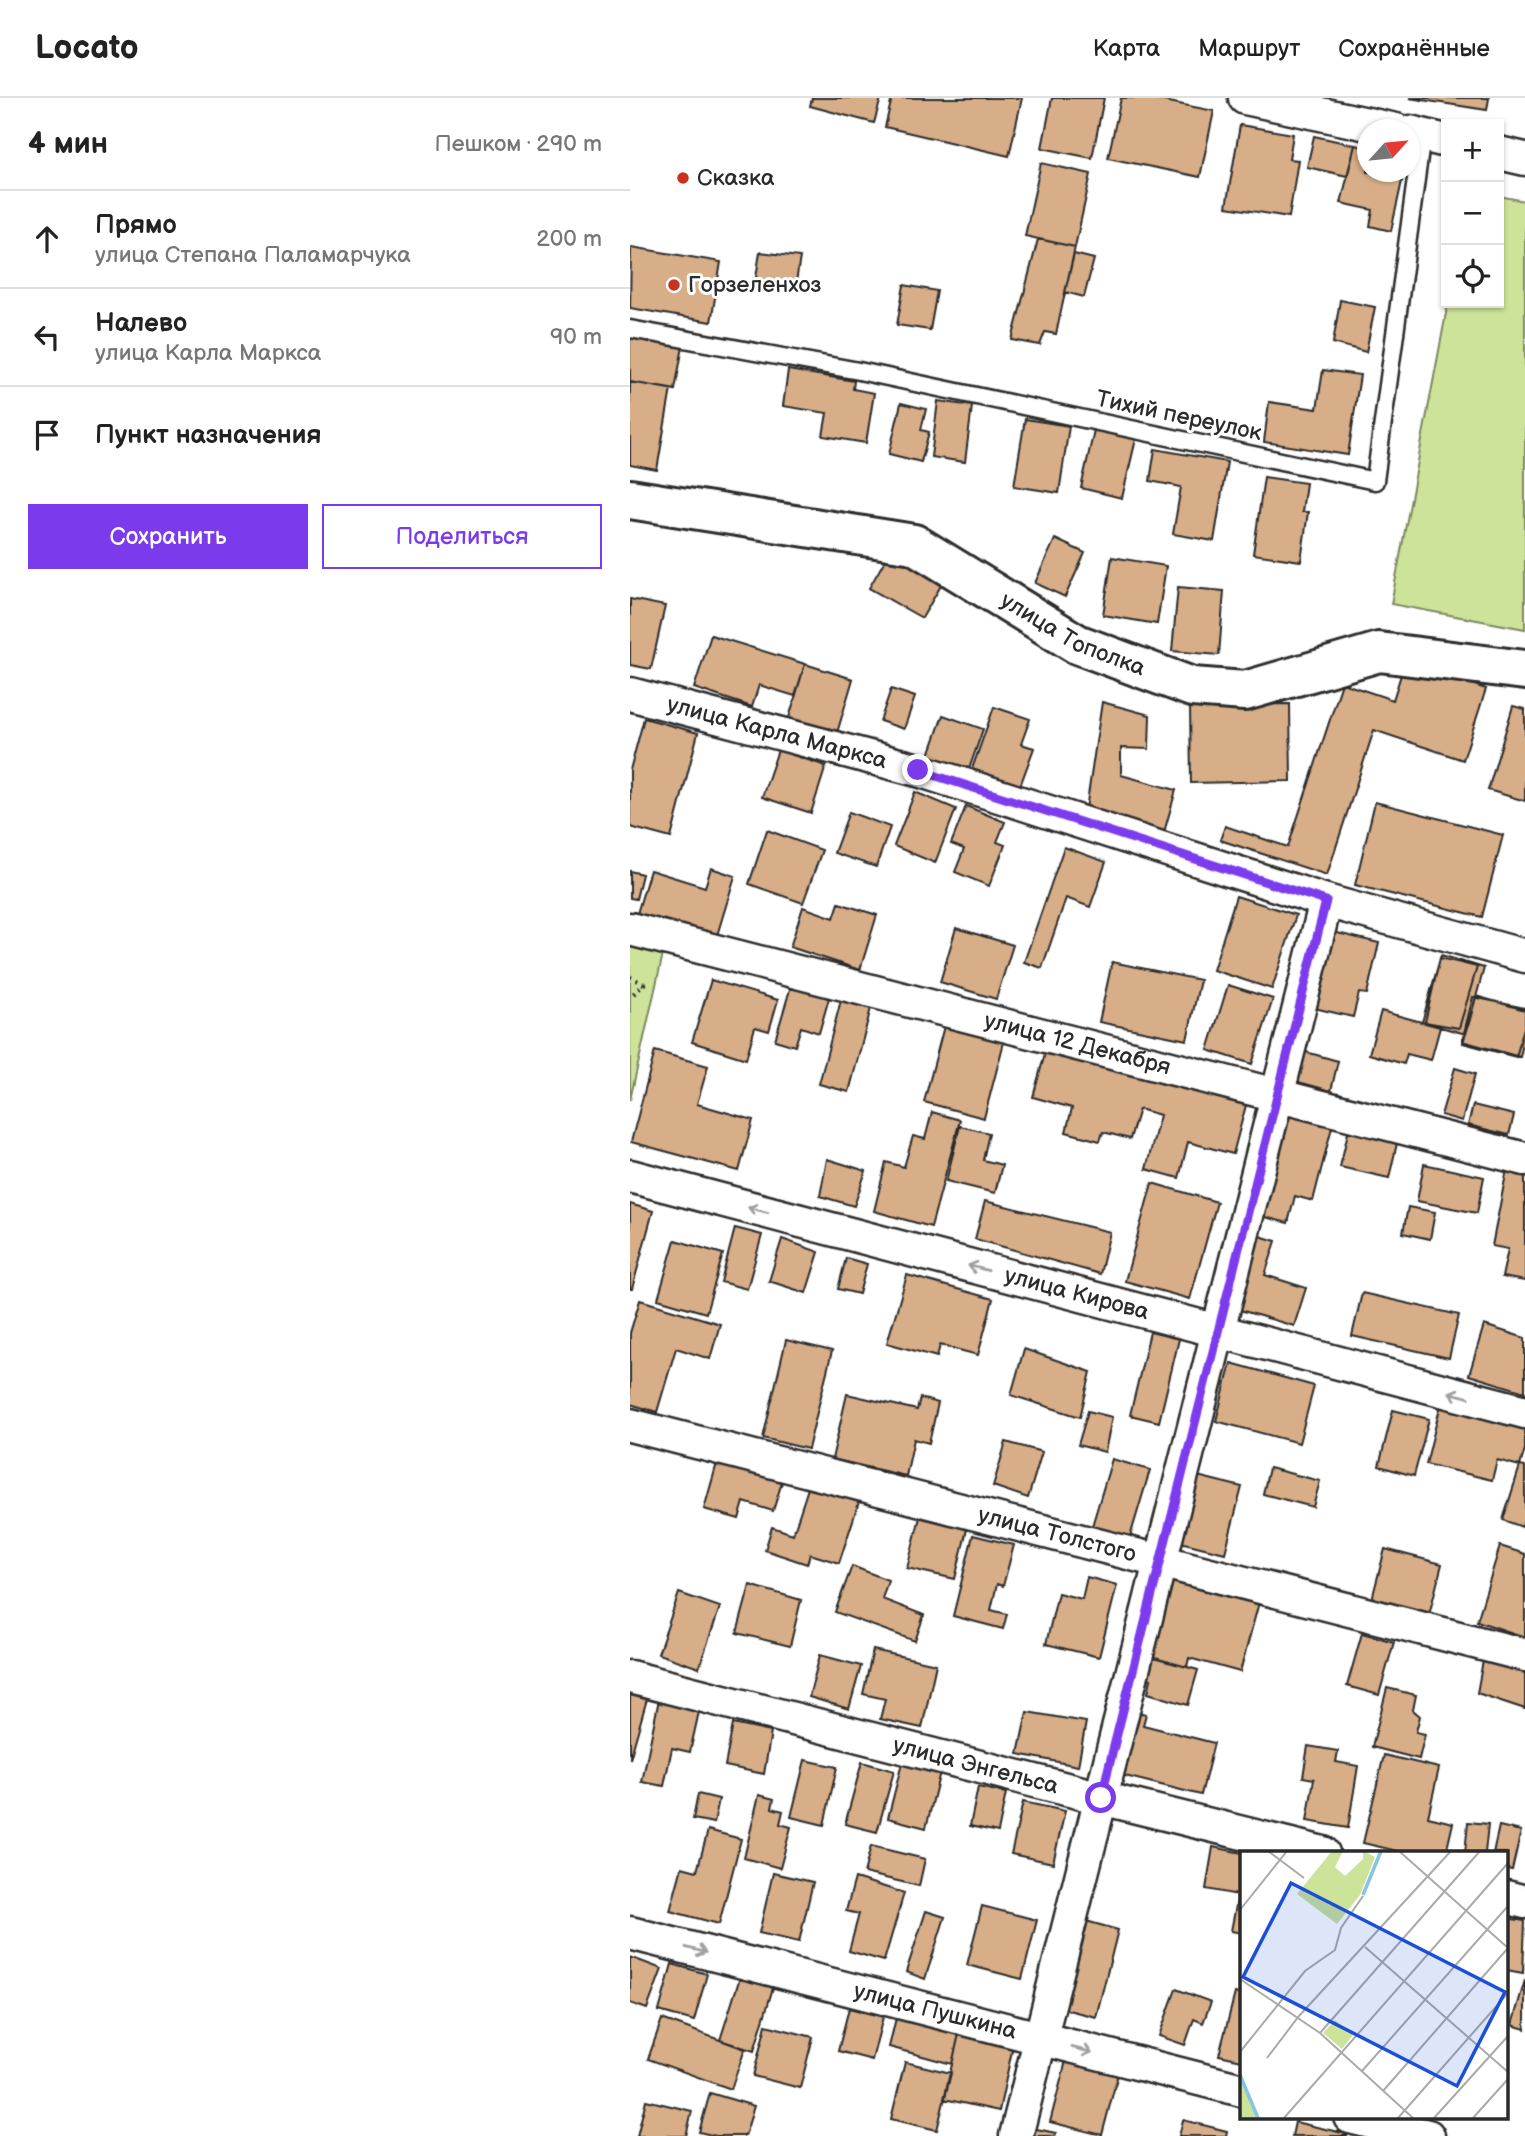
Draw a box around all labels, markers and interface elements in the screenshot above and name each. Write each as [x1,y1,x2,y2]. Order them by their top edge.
text: Locato [35,28,139,68]
text: Карта [1093,34,1160,63]
text: Маршрут [1198,34,1300,63]
text: Сохранённые [1338,34,1490,63]
north arrow [1357,119,1420,182]
map controls [1441,119,1504,308]
button: + [1441,119,1504,182]
text: 4 мин [28,126,108,162]
text: Пешком · 290 m [435,130,602,158]
place label: Сказка [697,164,775,192]
marker: Сказка [675,170,691,186]
button: − [1441,182,1504,245]
text: Прямо [95,210,177,241]
icon: ahead [28,220,66,258]
text: 200 m [536,225,602,253]
text: улица Степана Паламарчука [95,241,411,269]
button: locate [1441,245,1504,308]
place label: Горзеленхоз [688,271,821,299]
marker: Горзеленхоз [666,277,682,293]
text: Налево [95,308,187,339]
icon: left [28,318,66,356]
text: 90 m [550,323,602,351]
text: улица Карла Маркса [95,339,321,367]
street label: Тихий переулок [1094,385,1265,447]
icon: arrive [28,416,66,454]
text: Пункт назначения [95,420,321,451]
button: Сохранить [28,504,308,569]
button: Поделиться [322,504,602,569]
street label: улица Тополка [995,586,1149,682]
street label: улица Карла Маркса [664,690,890,775]
route end [902,754,933,785]
street label: улица 12 Декабря [981,1007,1174,1081]
one-way arrow [748,1203,770,1216]
one-way arrow [967,1261,990,1274]
street label: улица Кирова [1002,1261,1152,1326]
one-way arrow [1448,1388,1471,1401]
street label: улица Толстого [975,1501,1139,1569]
street label: улица Энгельса [890,1731,1062,1801]
route start [1085,1782,1116,1813]
inset map [1240,1851,1508,2119]
one-way arrow [684,1944,707,1957]
street label: улица Пушкина [851,1977,1020,2046]
one-way arrow [1070,2044,1093,2057]

